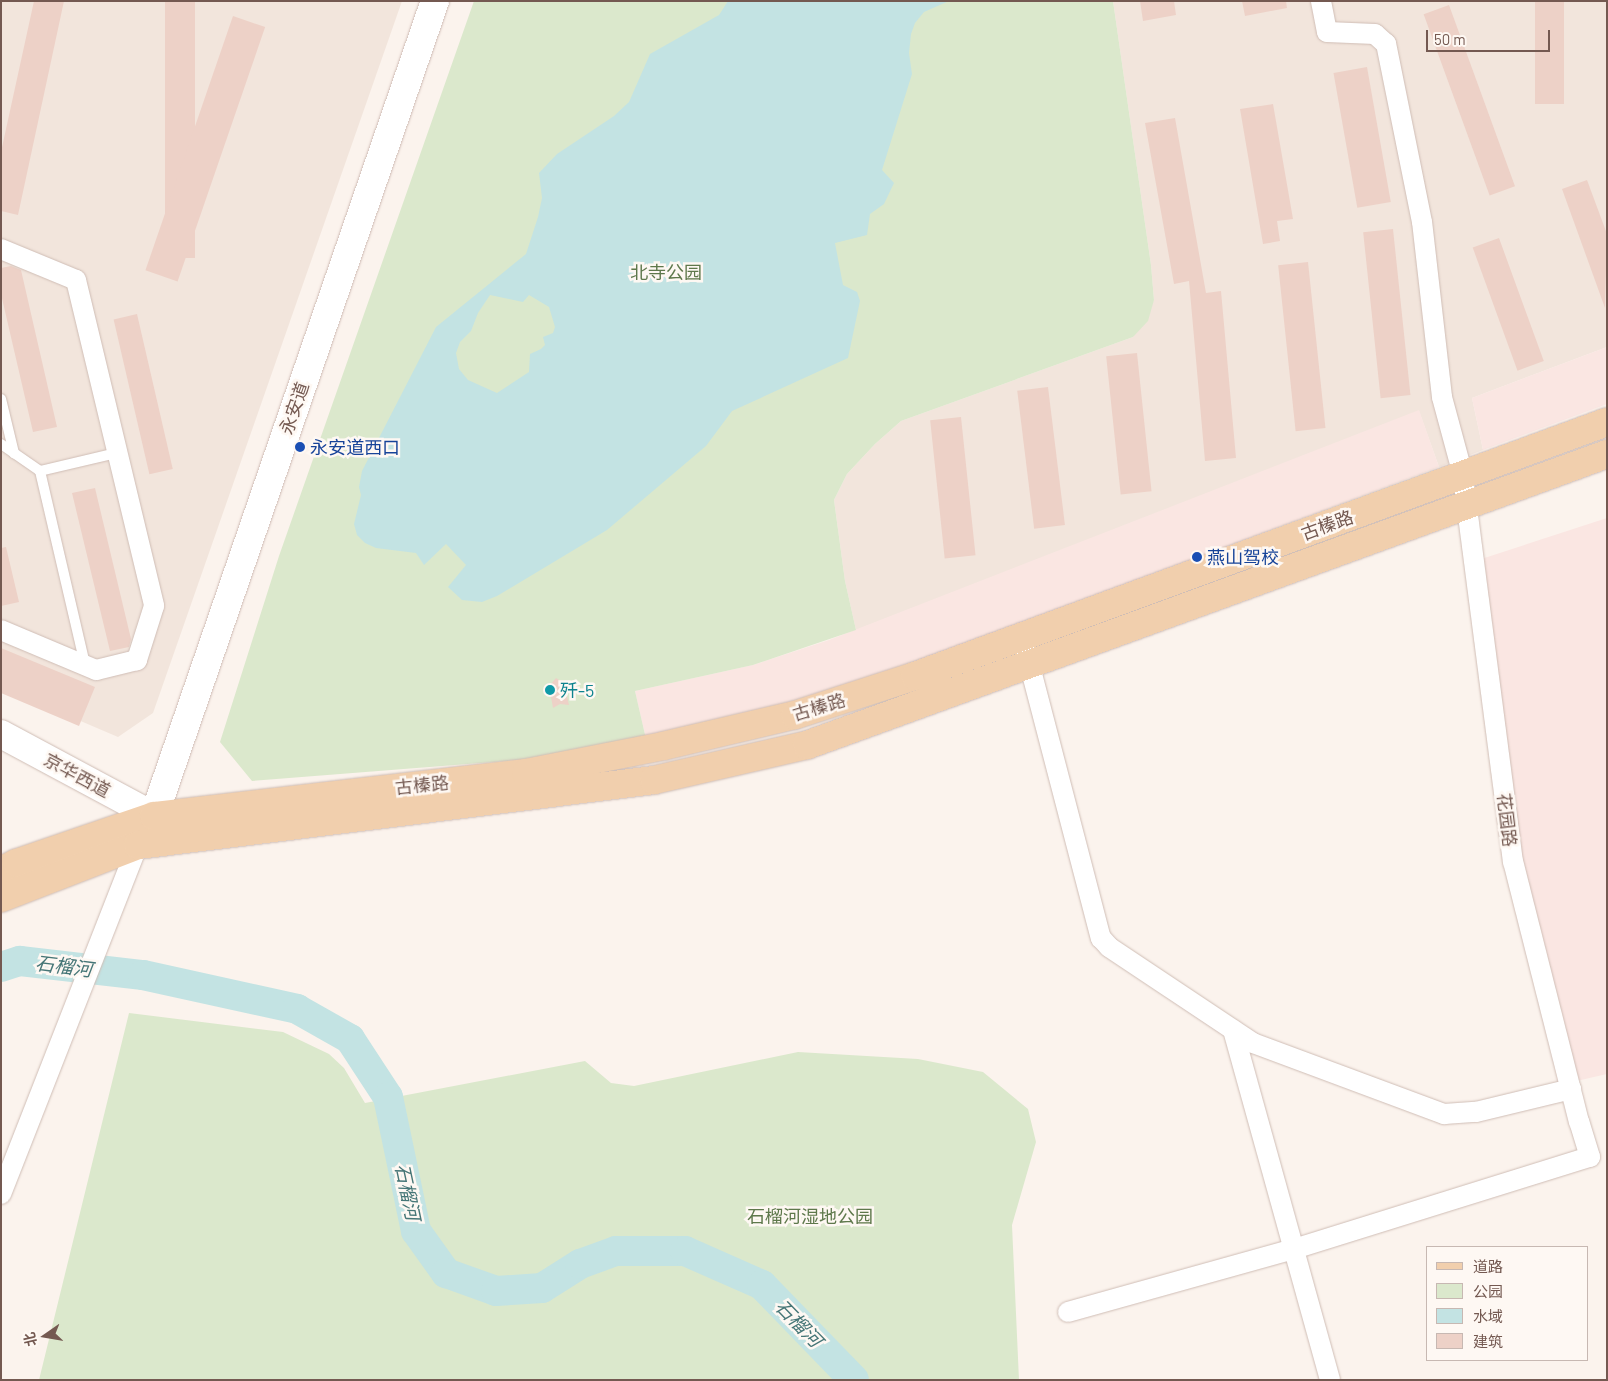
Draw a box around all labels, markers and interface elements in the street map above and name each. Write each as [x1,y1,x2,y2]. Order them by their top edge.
scale bar [1428,20,1552,52]
text: 50 m [1434,30,1466,48]
park label: 北寺公园 [630,261,702,283]
street label: 永安道 [275,379,313,437]
place label: 永安道西口 [310,436,400,458]
marker: 永安道西口 [294,441,306,453]
street label: 古榛路 [1298,506,1356,544]
place label: 燕山驾校 [1207,546,1279,568]
marker: 燕山驾校 [1191,551,1203,563]
place label: 歼-5 [560,679,594,701]
marker: 歼-5 [544,684,556,696]
street label: 古榛路 [790,689,848,725]
street label: 京华西道 [40,749,114,801]
street label: 古榛路 [394,771,450,799]
street label: 花园路 [1493,792,1521,848]
water label: 石榴河 [34,951,94,981]
water label: 石榴河 [391,1162,425,1222]
park label: 石榴河湿地公园 [747,1205,873,1227]
legend [1426,1246,1588,1361]
text: 道路 [1473,1257,1503,1275]
text: 公园 [1473,1282,1503,1300]
water label: 石榴河 [771,1295,827,1351]
text: 水域 [1473,1307,1503,1325]
north arrow [20,1311,70,1361]
text: 北 [20,1331,40,1348]
text: 建筑 [1473,1332,1503,1350]

